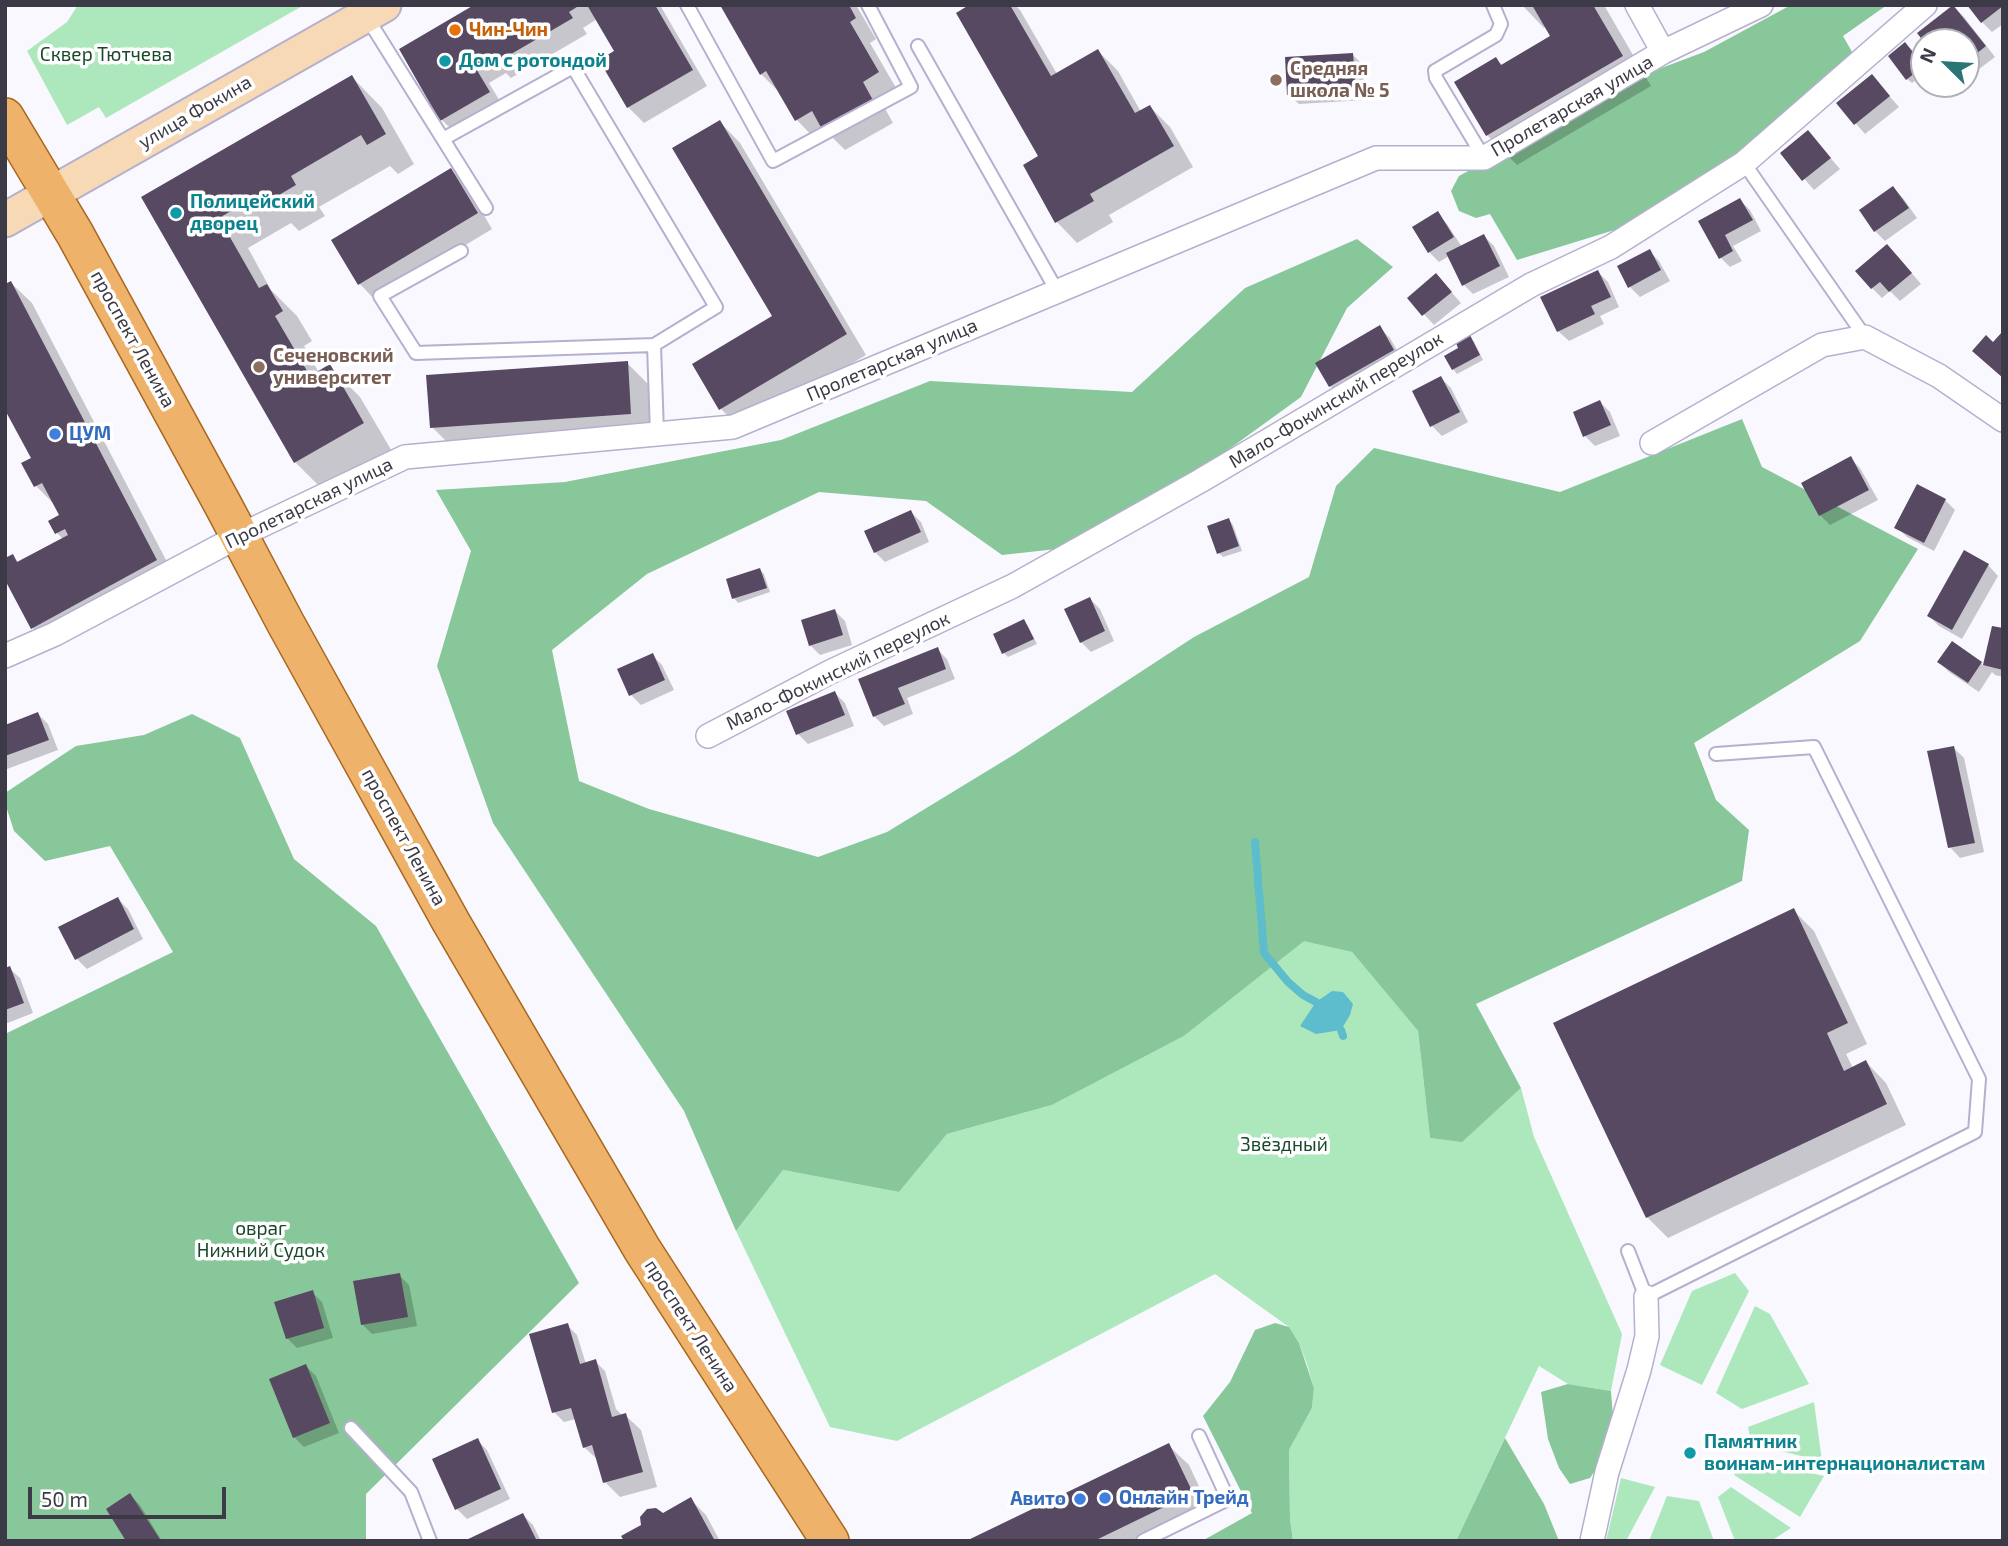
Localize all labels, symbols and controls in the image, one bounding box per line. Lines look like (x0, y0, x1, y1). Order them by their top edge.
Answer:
place label: Чин-Чин (469, 19, 548, 41)
marker: Чин-Чин (447, 22, 463, 38)
north arrow (1910, 28, 1980, 98)
park label: Сквер Тютчева (40, 44, 172, 66)
text: N (1914, 44, 1940, 66)
place label: Дом с ротондой (459, 50, 607, 72)
street label: Пролетарская улица (1487, 50, 1657, 162)
marker: Дом с ротондой (437, 53, 453, 69)
place label: Средняя школа № 5 (1290, 58, 1390, 102)
street label: улица Фокина (134, 70, 256, 154)
marker: Средняя школа № 5 (1268, 72, 1284, 88)
place label: Полицейский дворец (190, 191, 315, 235)
marker: Полицейский дворец (168, 205, 184, 221)
street label: проспект Ленина (86, 266, 180, 412)
street label: Пролетарская улица (803, 314, 981, 406)
street label: Мало-Фокинский переулок (1225, 327, 1447, 473)
place label: Сеченовский университет (273, 345, 394, 389)
marker: Сеченовский университет (251, 359, 267, 375)
place label: ЦУМ (69, 423, 111, 445)
marker: ЦУМ (47, 426, 63, 442)
street label: Пролетарская улица (222, 453, 396, 553)
street label: Мало-Фокинский переулок (723, 607, 953, 735)
street label: проспект Ленина (357, 764, 451, 910)
park label: Звёздный (1240, 1134, 1328, 1156)
park label: овраг Нижний Судок (197, 1218, 325, 1262)
street label: проспект Ленина (640, 1255, 742, 1397)
place label: Памятник воинам-интернационалистам (1704, 1431, 1985, 1475)
marker: Памятник воинам-интернационалистам (1682, 1445, 1698, 1461)
scale bar (32, 1472, 229, 1516)
text: 50 m (41, 1486, 88, 1511)
place label: Онлайн Трейд (1119, 1487, 1249, 1509)
place label: Авито (1010, 1488, 1066, 1510)
marker: Онлайн Трейд (1097, 1490, 1113, 1506)
marker: Авито (1072, 1491, 1088, 1507)

